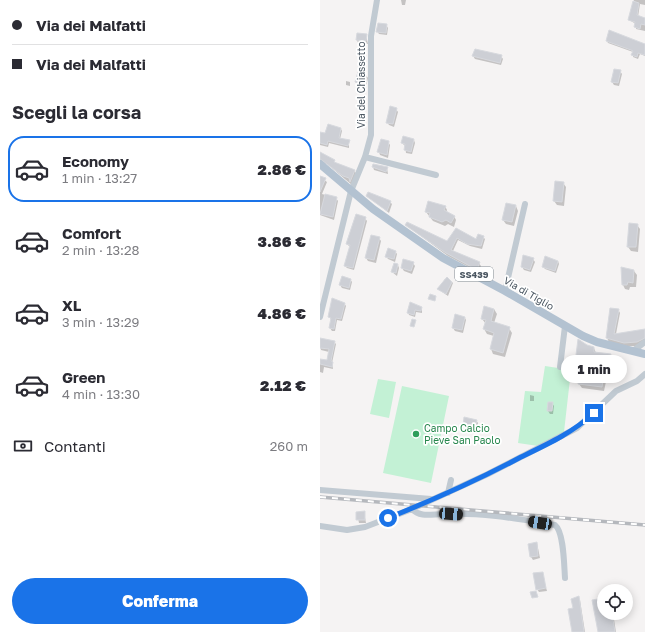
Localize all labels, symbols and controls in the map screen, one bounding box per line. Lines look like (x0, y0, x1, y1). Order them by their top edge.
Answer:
text: Via dei Malfatti (36, 16, 146, 34)
street label: Via del Chiassetto (355, 42, 367, 128)
text: Via dei Malfatti (36, 55, 146, 73)
text: Scegli la corsa (12, 101, 141, 123)
icon: car (14, 151, 50, 187)
text: Economy (62, 152, 129, 170)
text: 2.86 € (258, 160, 306, 178)
text: 1 min · 13:27 (62, 170, 137, 186)
icon: car (14, 223, 50, 259)
text: Comfort (62, 224, 121, 242)
text: 3.86 € (257, 232, 306, 250)
text: 2 min · 13:28 (62, 242, 139, 258)
road number: SS439 (455, 267, 493, 281)
street label: Via di Tiglio (502, 274, 556, 312)
icon: car (14, 295, 50, 331)
text: XL (62, 296, 81, 314)
text: 4.86 € (257, 304, 306, 322)
text: 3 min · 13:29 (62, 314, 139, 330)
callout: 1 min (561, 355, 627, 383)
text: 1 min (577, 361, 611, 377)
icon: car (14, 367, 50, 403)
text: Green (62, 368, 105, 386)
text: 2.12 € (260, 376, 306, 394)
text: 4 min · 13:30 (62, 386, 140, 402)
route end (585, 404, 603, 422)
place label: Campo Calcio Pieve San Paolo (424, 422, 500, 446)
marker: Campo Calcio Pieve San Paolo (411, 429, 421, 439)
icon: cash (12, 435, 34, 457)
text: Contanti (44, 437, 106, 455)
text: 260 m (270, 438, 308, 454)
car (439, 507, 463, 521)
route start (379, 509, 397, 527)
car (527, 515, 553, 531)
button: Conferma (12, 578, 308, 624)
map controls (597, 584, 633, 620)
button: locate (597, 584, 633, 620)

